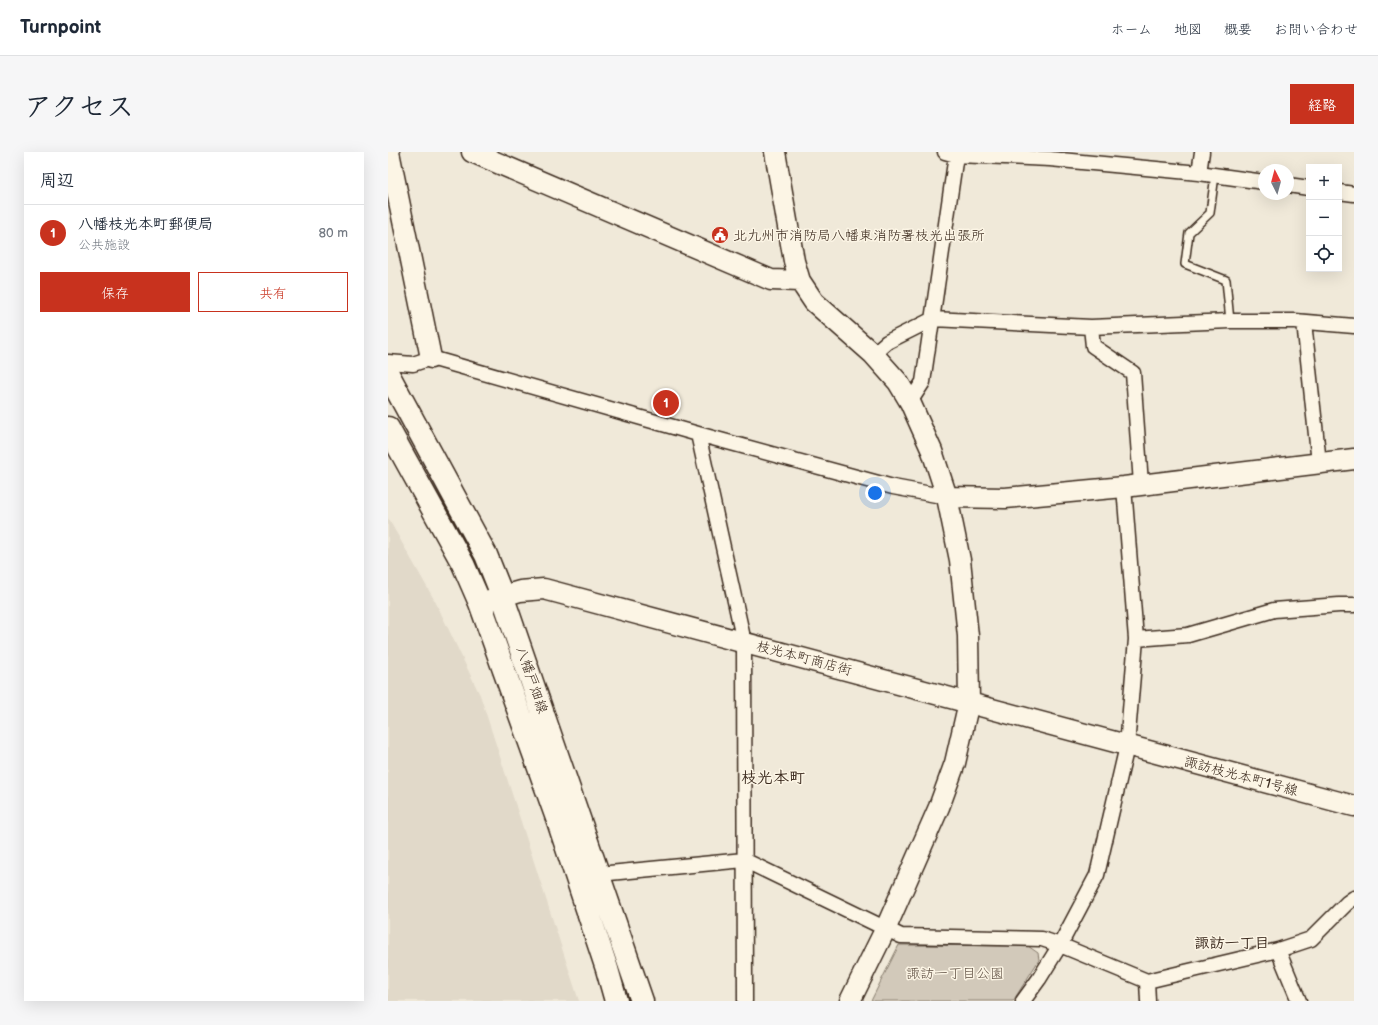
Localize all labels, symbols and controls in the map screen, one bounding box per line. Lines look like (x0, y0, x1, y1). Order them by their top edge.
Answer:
text: Turnpoint (20, 16, 101, 39)
text: ホーム (1111, 21, 1152, 38)
text: 地図 (1174, 21, 1202, 38)
text: 概要 (1224, 21, 1252, 38)
text: お問い合わせ (1274, 21, 1358, 38)
button: 経路 (1290, 84, 1354, 124)
text: アクセス (24, 91, 134, 124)
north arrow (1258, 164, 1294, 200)
map controls (1306, 164, 1342, 272)
button: + (1306, 164, 1342, 200)
text: 周辺 (40, 171, 74, 191)
button: − (1306, 200, 1342, 236)
text: 八幡枝光本町郵便局 (78, 215, 213, 234)
text: 1 (50, 225, 56, 241)
text: 80 m (319, 225, 348, 241)
public building icon: 北九州市消防局八幡東消防署枝光出張所 (710, 225, 730, 245)
place label: 北九州市消防局八幡東消防署枝光出張所 (733, 227, 985, 244)
button: locate (1306, 236, 1342, 272)
text: 公共施設 (78, 237, 130, 253)
button: 保存 (40, 272, 190, 312)
button: 共有 (198, 272, 348, 312)
pin: 1 (653, 388, 679, 418)
your location (865, 483, 885, 503)
street label: 枝光本町商店街 (754, 637, 854, 679)
street label: 八幡戸畑線 (513, 644, 551, 716)
street label: 諏訪枝光本町1号線 (1182, 753, 1300, 799)
district label: 枝光本町 (741, 769, 805, 788)
district label: 諏訪一丁目 (1194, 934, 1270, 953)
park label: 諏訪一丁目公園 (906, 965, 1004, 982)

